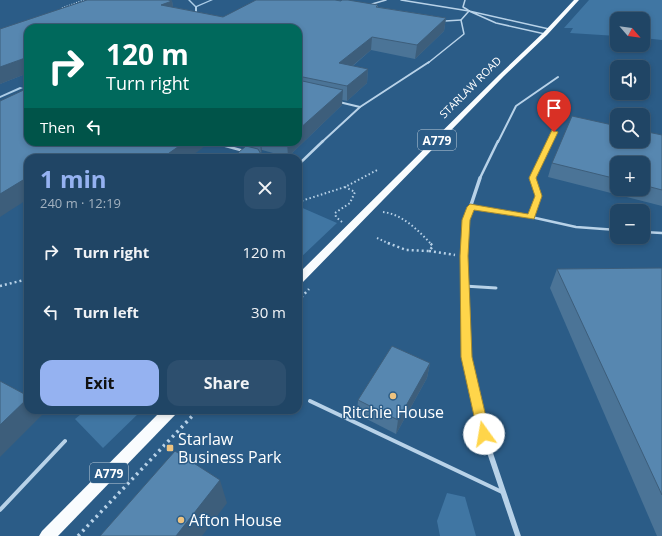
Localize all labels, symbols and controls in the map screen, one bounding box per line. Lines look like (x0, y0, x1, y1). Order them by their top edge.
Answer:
north arrow (610, 12, 650, 52)
map controls (610, 12, 650, 244)
text: 120 m (106, 35, 189, 73)
icon: right (40, 40, 92, 92)
street label: STARLAW ROAD (436, 53, 504, 121)
button: sound (610, 60, 650, 100)
text: Turn right (106, 71, 189, 95)
pin (537, 91, 571, 132)
icon: arrive (543, 97, 565, 119)
button: search (610, 108, 650, 148)
icon: left (83, 116, 105, 138)
text: Then (40, 117, 75, 137)
road number: A779 (418, 130, 456, 150)
button: + (610, 156, 650, 196)
text: 1 min (40, 162, 107, 195)
button: close (244, 167, 286, 209)
text: 240 m · 12:19 (40, 194, 121, 212)
button: − (610, 204, 650, 244)
icon: right (40, 241, 62, 263)
text: Turn right (74, 242, 149, 262)
text: 120 m (242, 242, 286, 262)
icon: left (40, 301, 62, 323)
text: Turn left (74, 302, 139, 322)
text: 30 m (251, 302, 286, 322)
button: Exit (40, 360, 159, 406)
button: Share (167, 360, 286, 406)
marker: Ritchie House (388, 391, 398, 401)
place label: Ritchie House (342, 401, 444, 423)
position arrow (463, 413, 505, 455)
place label: Starlaw Business Park (178, 428, 282, 468)
marker: Starlaw Business Park (165, 443, 175, 453)
road number: A779 (90, 463, 128, 483)
place label: Afton House (189, 509, 282, 531)
marker: Afton House (176, 515, 186, 525)

